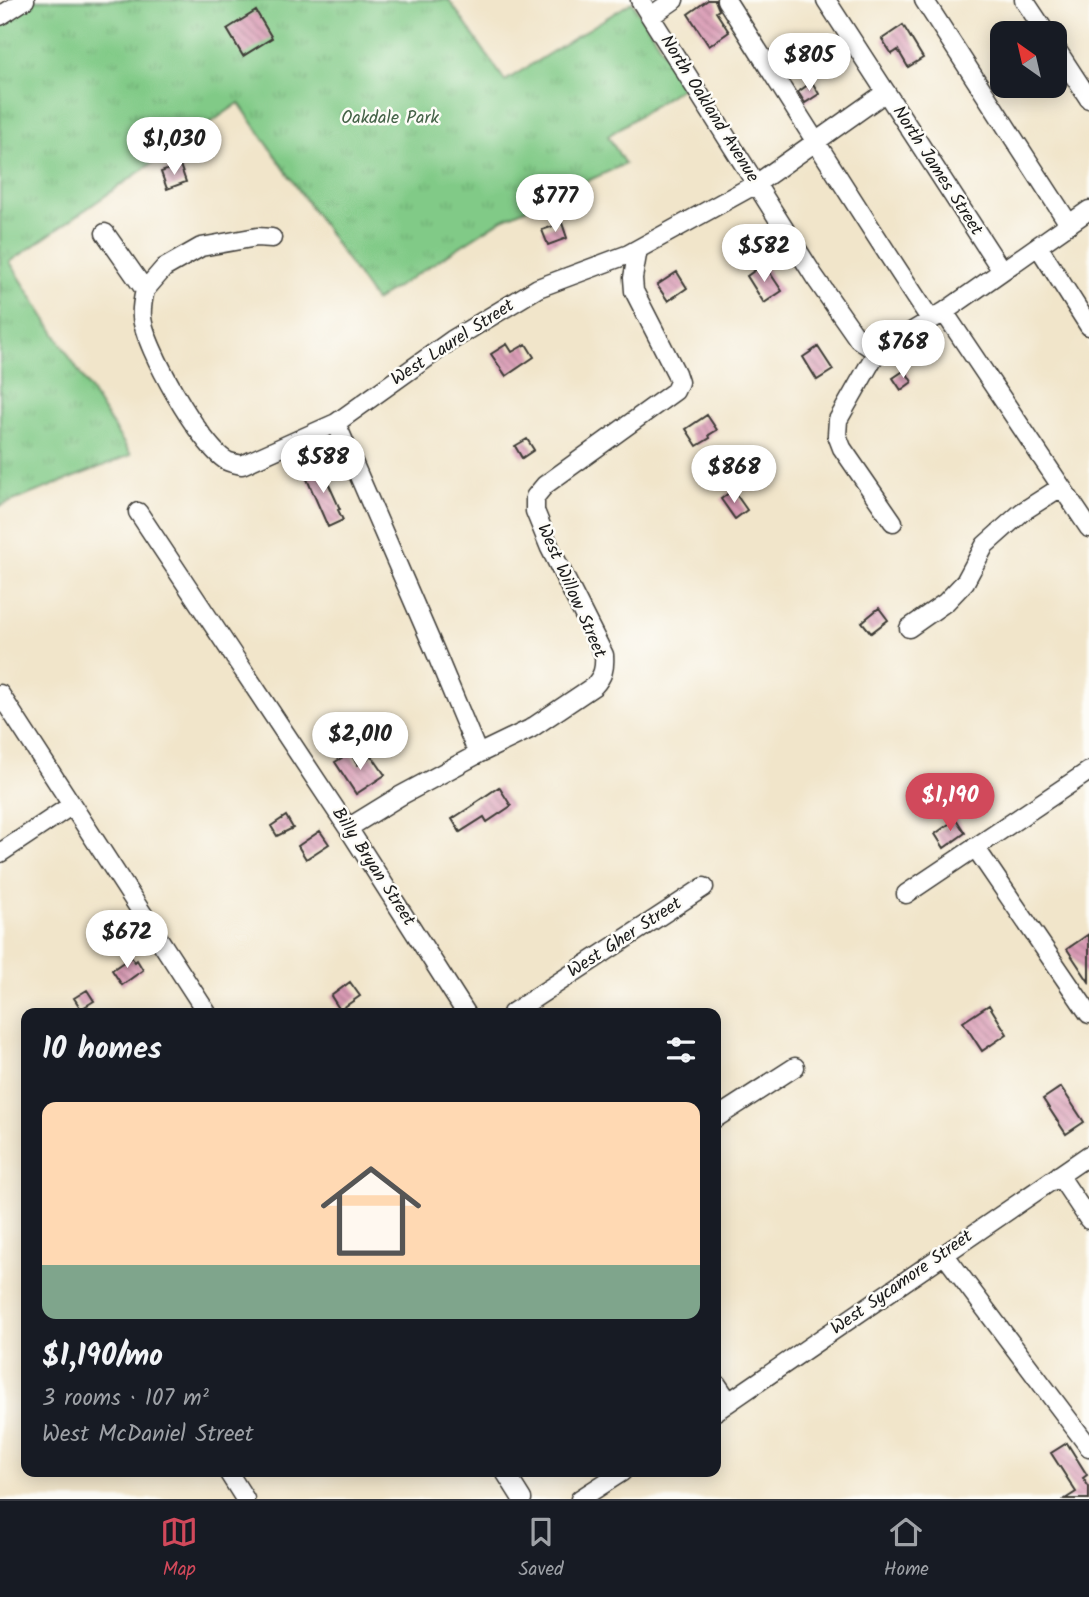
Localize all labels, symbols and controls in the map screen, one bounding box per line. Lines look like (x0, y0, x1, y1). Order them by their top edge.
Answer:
north arrow (990, 21, 1068, 98)
map controls (990, 21, 1067, 98)
street label: North Oakland Avenue (652, 29, 766, 189)
pin: $805 (768, 34, 850, 93)
text: $805 (784, 38, 834, 74)
street label: North James Street (884, 100, 991, 243)
park label: Oakdale Park (341, 104, 439, 133)
pin: $1,030 (117, 118, 231, 177)
text: $1,030 (143, 122, 205, 158)
pin: $777 (514, 174, 596, 234)
text: $777 (532, 179, 578, 215)
pin: $582 (723, 224, 805, 284)
text: $582 (738, 229, 790, 265)
street label: West Laurel Street (385, 292, 521, 394)
pin: $768 (862, 320, 944, 380)
text: $768 (878, 325, 928, 361)
pin: $588 (282, 435, 364, 495)
text: $588 (297, 440, 349, 476)
pin: $868 (693, 446, 775, 505)
text: $868 (707, 450, 761, 486)
street label: West Willow Street (528, 519, 614, 664)
pin: $2,010 (303, 712, 417, 772)
text: $2,010 (328, 717, 392, 753)
pin: $1,190 (893, 774, 1007, 833)
text: $1,190 (922, 778, 978, 814)
street label: Billy Bryan Street (324, 802, 423, 933)
street label: West Gher Street (562, 889, 689, 986)
pin: $672 (86, 911, 168, 970)
text: $672 (102, 915, 152, 951)
text: 10 homes (42, 1026, 162, 1074)
icon: filters (662, 1031, 700, 1069)
icon: home (308, 1148, 434, 1274)
street label: West Sycamore Street (825, 1222, 980, 1343)
text: $1,190/mo (42, 1333, 163, 1381)
text: 3 rooms · 107 m² (42, 1381, 209, 1417)
text: West McDaniel Street (42, 1417, 254, 1453)
tab: Map (160, 1513, 198, 1585)
tab: Saved (518, 1513, 564, 1585)
tab: Home (884, 1513, 929, 1585)

